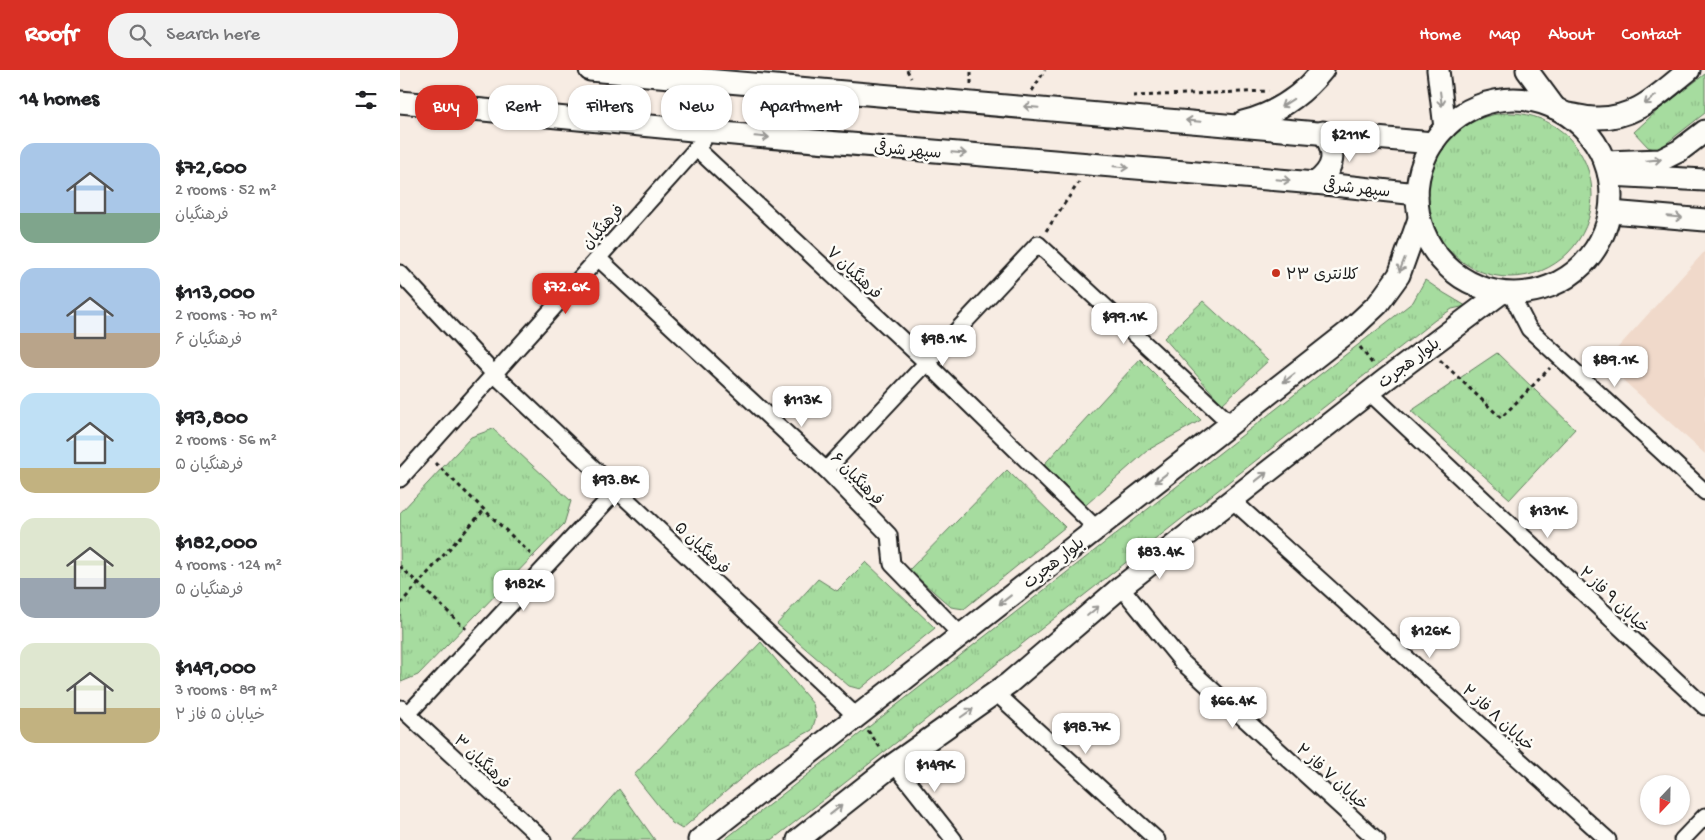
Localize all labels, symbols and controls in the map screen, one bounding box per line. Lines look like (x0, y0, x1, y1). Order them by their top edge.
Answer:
search box (108, 13, 458, 58)
text: Roofr (25, 21, 78, 50)
icon: search (126, 21, 154, 49)
text: Search here (166, 24, 260, 47)
text: Home (1419, 25, 1461, 46)
text: Map (1489, 25, 1520, 46)
text: About (1548, 25, 1594, 46)
text: Contact (1622, 25, 1680, 46)
chip: Buy (415, 85, 478, 130)
chip: Rent (488, 85, 558, 130)
chip: Filters (568, 85, 651, 130)
chip: New (661, 85, 732, 130)
chip: Apartment (742, 85, 859, 130)
icon: filters (352, 86, 380, 114)
text: 14 homes (20, 88, 99, 113)
one-way arrow (1436, 91, 1446, 107)
one-way arrow (1644, 95, 1657, 106)
one-way arrow (1280, 97, 1294, 108)
one-way arrow (1023, 103, 1039, 112)
one-way arrow (1185, 116, 1201, 126)
pin: $211K (1315, 121, 1385, 163)
text: $211K (1332, 127, 1368, 146)
one-way arrow (754, 132, 770, 141)
street label: سپهر شرقی (873, 136, 943, 165)
one-way arrow (951, 148, 967, 158)
one-way arrow (1646, 155, 1662, 165)
text: $72,600 (175, 157, 247, 182)
one-way arrow (1113, 162, 1129, 171)
icon: home (60, 163, 120, 223)
street label: سپهر شرقی (1322, 174, 1392, 203)
one-way arrow (1275, 175, 1291, 185)
text: 2 rooms · 52 m² (175, 182, 277, 201)
street label: فرهنگیان (577, 200, 630, 255)
text: فرهنگیان (175, 207, 229, 226)
one-way arrow (1667, 212, 1683, 222)
street label: فرهنگیان ۷ (821, 242, 886, 305)
one-way arrow (1397, 257, 1406, 272)
marker: کلانتری ۲۳ (1270, 267, 1282, 279)
place label: کلانتری ۲۳ (1286, 267, 1359, 286)
pin: $72.6K (525, 272, 607, 315)
text: $72.6K (543, 279, 589, 298)
text: $113,000 (175, 282, 255, 307)
icon: home (60, 288, 120, 348)
pin: $99.1K (1083, 302, 1165, 345)
text: 2 rooms · 70 m² (175, 307, 278, 326)
text: $99.1K (1102, 309, 1146, 328)
pin: $98.1K (902, 324, 984, 367)
text: $98.1K (921, 331, 965, 350)
text: فرهنگیان ۶ (175, 332, 242, 351)
street label: بلوار هجرت (1376, 335, 1445, 394)
pin: $89.1K (1574, 346, 1656, 388)
text: $89.1K (1593, 352, 1637, 371)
one-way arrow (1282, 373, 1295, 384)
pin: $113K (767, 386, 837, 428)
text: $113K (783, 392, 821, 411)
text: $93,800 (175, 407, 248, 432)
icon: home (60, 413, 120, 473)
text: 2 rooms · 56 m² (175, 432, 277, 451)
street label: فرهنگیان ۶ (825, 448, 888, 511)
text: فرهنگیان ۵ (175, 457, 243, 476)
pin: $93.8K (574, 466, 656, 508)
text: $93.8K (592, 472, 638, 491)
one-way arrow (1254, 472, 1267, 483)
one-way arrow (1155, 473, 1168, 484)
pin: $131K (1513, 496, 1583, 539)
text: $131K (1529, 503, 1567, 522)
street label: فرهنگیان ۵ (669, 517, 734, 580)
text: $182,000 (175, 532, 257, 557)
street label: بلوار هجرت (1021, 535, 1089, 595)
icon: home (60, 538, 120, 598)
pin: $83.4K (1119, 538, 1201, 580)
text: $83.4K (1137, 544, 1183, 563)
text: 4 rooms · 124 m² (175, 557, 282, 576)
street label: خیابان ۹ فاز ۲ (1574, 564, 1652, 639)
pin: $182K (489, 570, 559, 612)
text: $182K (504, 576, 544, 595)
text: فرهنگیان ۵ (175, 582, 243, 601)
one-way arrow (999, 595, 1012, 606)
one-way arrow (1086, 606, 1099, 617)
pin: $126K (1395, 616, 1465, 659)
text: $126K (1411, 623, 1449, 642)
text: $149,000 (175, 657, 256, 682)
icon: home (60, 663, 120, 723)
text: 3 rooms · 89 m² (175, 682, 277, 701)
street label: خیابان ۸ فاز ۲ (1457, 682, 1536, 757)
pin: $66.4K (1192, 686, 1274, 729)
text: $66.4K (1211, 693, 1255, 712)
text: خیابان ۵ فاز ۲ (175, 707, 265, 726)
one-way arrow (959, 708, 973, 718)
pin: $98.7K (1045, 712, 1127, 755)
text: $98.7K (1063, 719, 1109, 738)
street label: فرهنگیان ۳ (448, 730, 515, 795)
street label: خیابان ۷ فاز ۲ (1291, 741, 1371, 816)
pin: $149K (900, 750, 970, 793)
text: $149K (916, 757, 954, 776)
north arrow (1640, 775, 1690, 825)
map controls (1640, 775, 1690, 825)
one-way arrow (829, 804, 842, 815)

